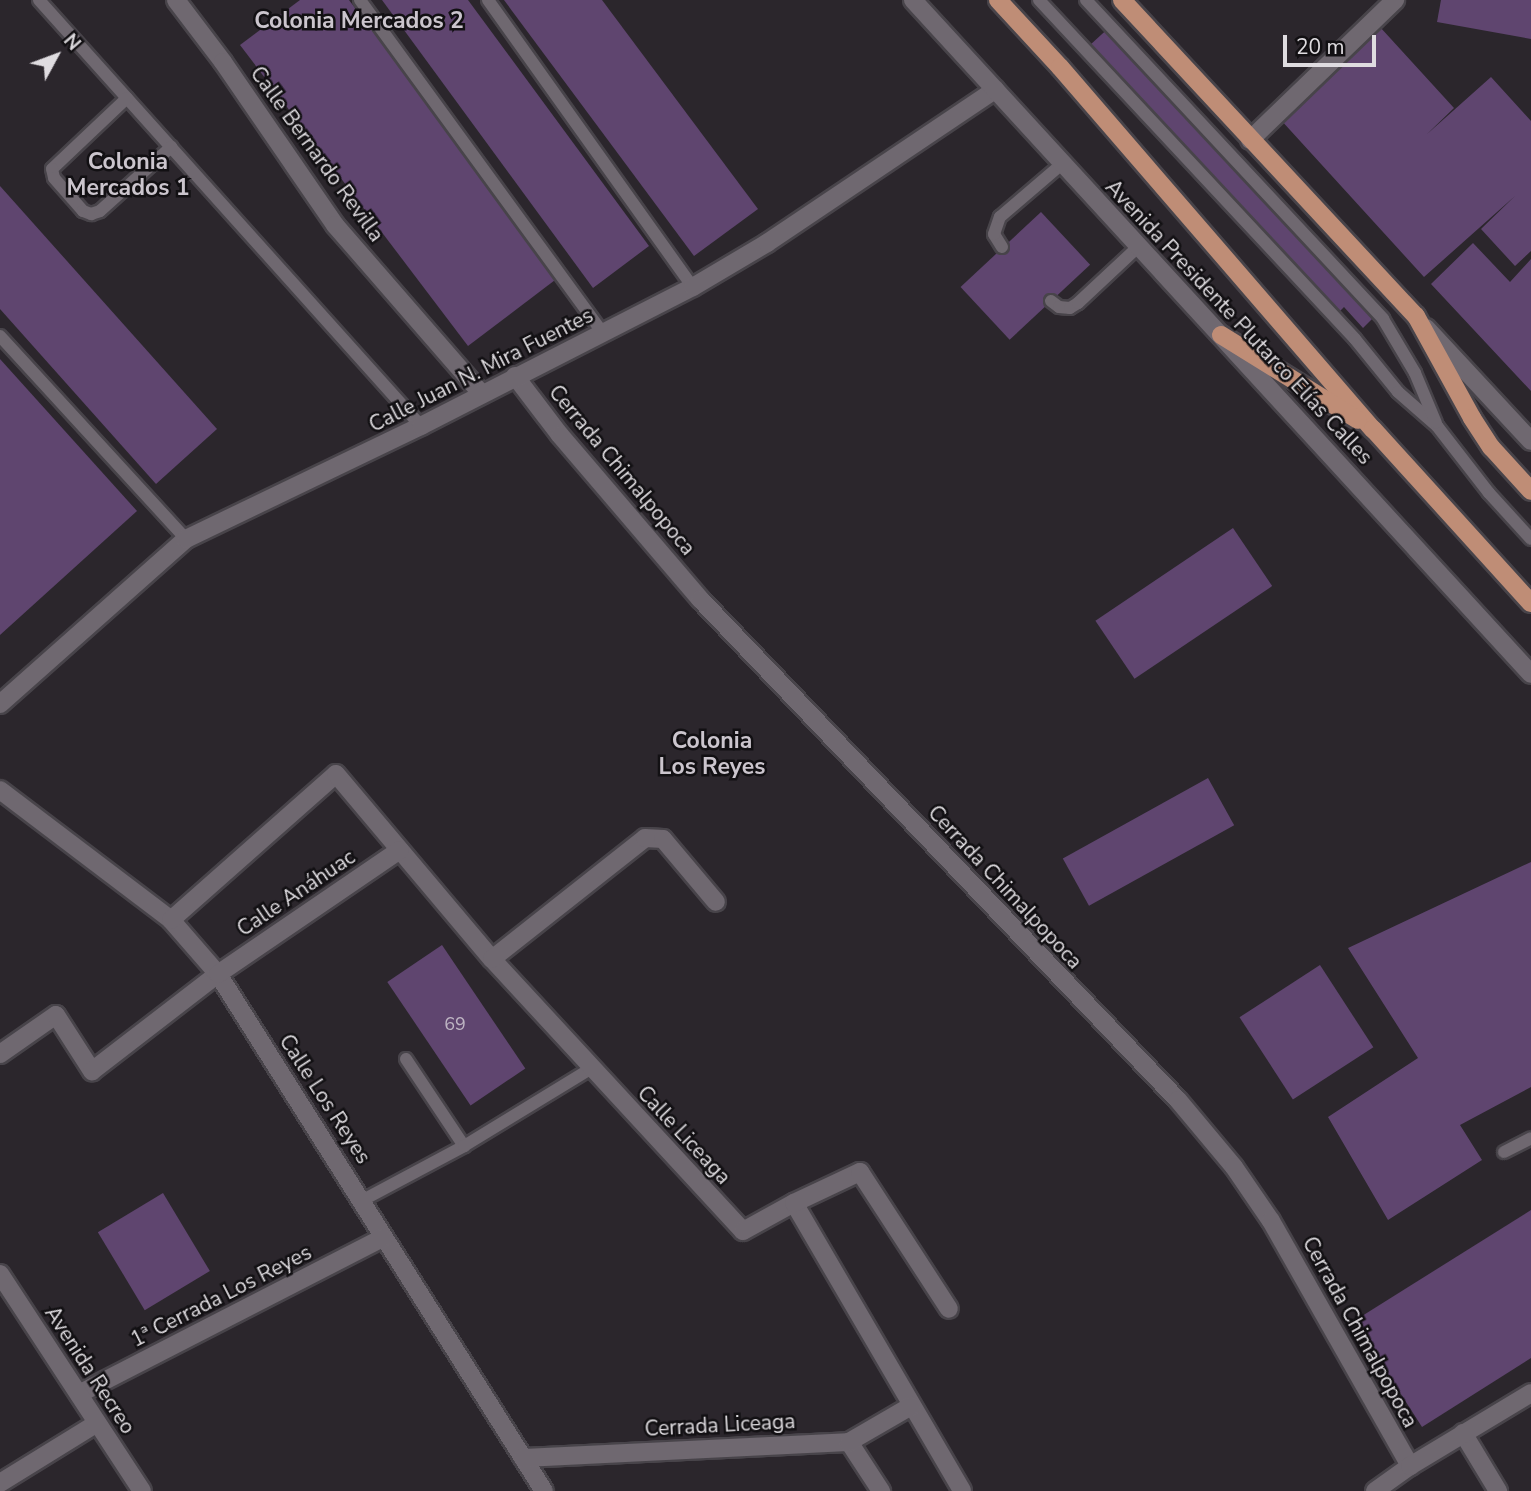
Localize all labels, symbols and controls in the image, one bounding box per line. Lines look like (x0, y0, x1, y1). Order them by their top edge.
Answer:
district label: Colonia Mercados 2 (254, 7, 464, 35)
north arrow (21, 21, 91, 91)
scale bar (1286, 21, 1379, 65)
text: N (57, 28, 86, 56)
text: 20 m (1296, 33, 1345, 61)
street label: Calle Bernardo Revilla (245, 61, 389, 247)
district label: Colonia Mercados 1 (67, 148, 189, 202)
street label: Avenida Presidente Plutarco Elías Calles (1100, 174, 1378, 470)
street label: Calle Juan N. Mira Fuentes (365, 302, 597, 438)
street label: Cerrada Chimalpopoca (543, 380, 701, 560)
district label: Colonia Los Reyes (659, 727, 765, 781)
street label: Cerrada Chimalpopoca (923, 800, 1087, 974)
street label: Calle Anáhuac (232, 844, 360, 942)
house number: 69 (444, 1013, 466, 1035)
street label: Calle Los Reyes (274, 1030, 376, 1168)
street label: Calle Liceaga (632, 1081, 736, 1189)
street label: Cerrada Chimalpopoca (1297, 1232, 1423, 1432)
street label: 1ª Cerrada Los Reyes (126, 1239, 316, 1353)
street label: Avenida Recreo (39, 1301, 141, 1439)
street label: Cerrada Liceaga (644, 1408, 796, 1442)

